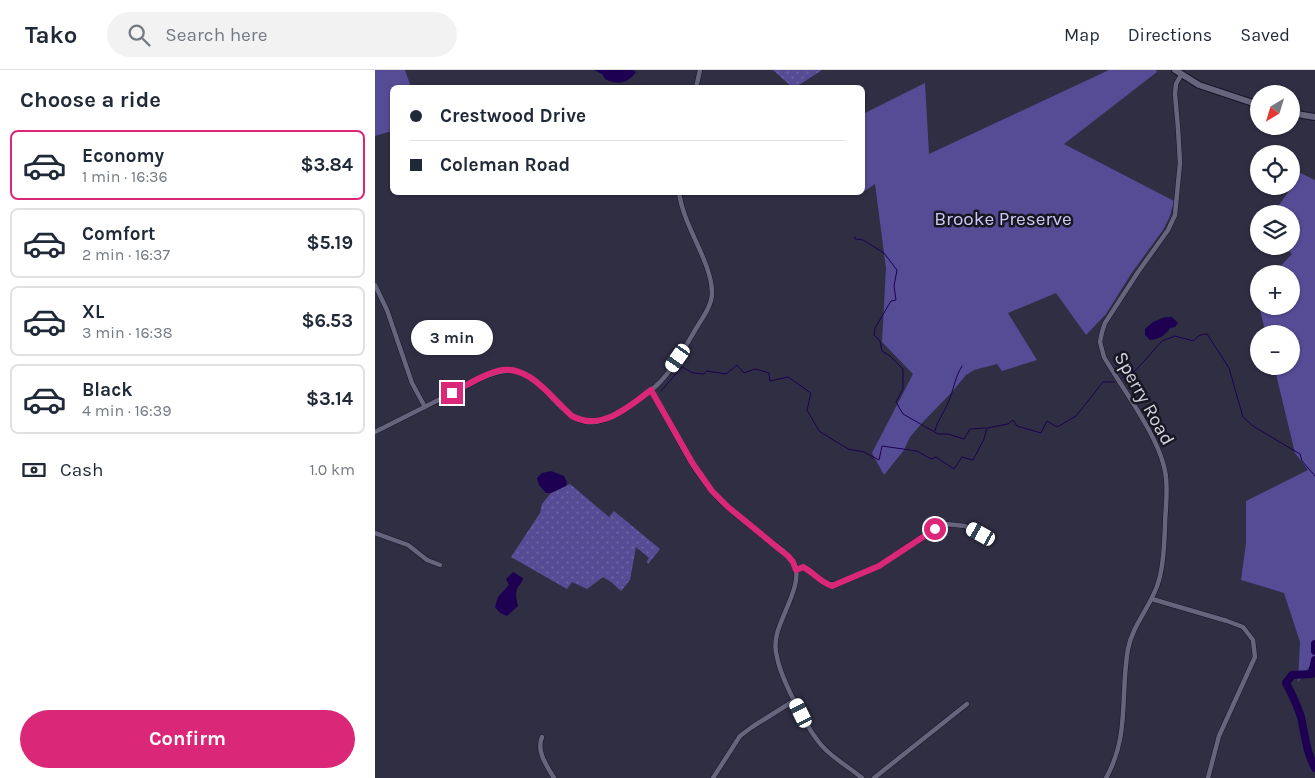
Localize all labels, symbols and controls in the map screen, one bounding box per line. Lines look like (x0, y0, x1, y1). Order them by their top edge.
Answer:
search box (107, 12, 457, 57)
text: Tako (25, 21, 77, 49)
icon: search (125, 21, 153, 49)
text: Search here (165, 24, 268, 46)
text: Map (1064, 24, 1100, 46)
text: Directions (1128, 24, 1212, 46)
text: Saved (1240, 24, 1290, 46)
north arrow (1250, 85, 1300, 135)
map controls (1250, 85, 1300, 375)
text: Choose a ride (20, 87, 161, 113)
text: Crestwood Drive (440, 105, 586, 127)
icon: car (22, 143, 67, 188)
text: Economy (82, 145, 164, 167)
button: locate (1250, 145, 1300, 195)
text: $3.84 (300, 154, 353, 176)
text: Coleman Road (440, 154, 570, 176)
text: 1 min · 16:36 (82, 167, 168, 186)
button: layers (1250, 205, 1300, 255)
park label: Brooke Preserve (934, 208, 1072, 230)
icon: car (22, 221, 67, 266)
text: Comfort (82, 223, 156, 245)
text: $5.19 (306, 232, 353, 254)
text: 2 min · 16:37 (82, 245, 170, 264)
button: + (1250, 265, 1300, 315)
icon: car (22, 299, 67, 344)
text: XL (82, 301, 104, 323)
text: $6.53 (301, 310, 353, 332)
callout: 3 min (411, 320, 493, 356)
text: 3 min · 16:38 (82, 323, 173, 342)
button: − (1250, 325, 1300, 375)
text: 3 min (430, 328, 474, 347)
car (663, 341, 692, 375)
street label: Sperry Road (1109, 348, 1179, 449)
icon: car (22, 377, 67, 422)
text: Black (82, 379, 133, 401)
route end (441, 382, 463, 404)
text: $3.14 (306, 388, 353, 410)
text: 4 min · 16:39 (82, 401, 171, 420)
icon: cash (20, 456, 48, 484)
text: Cash (60, 459, 104, 481)
text: 1.0 km (310, 460, 355, 479)
route start (924, 518, 946, 540)
car (964, 520, 997, 548)
car (787, 696, 814, 730)
button: Confirm (20, 710, 355, 768)

